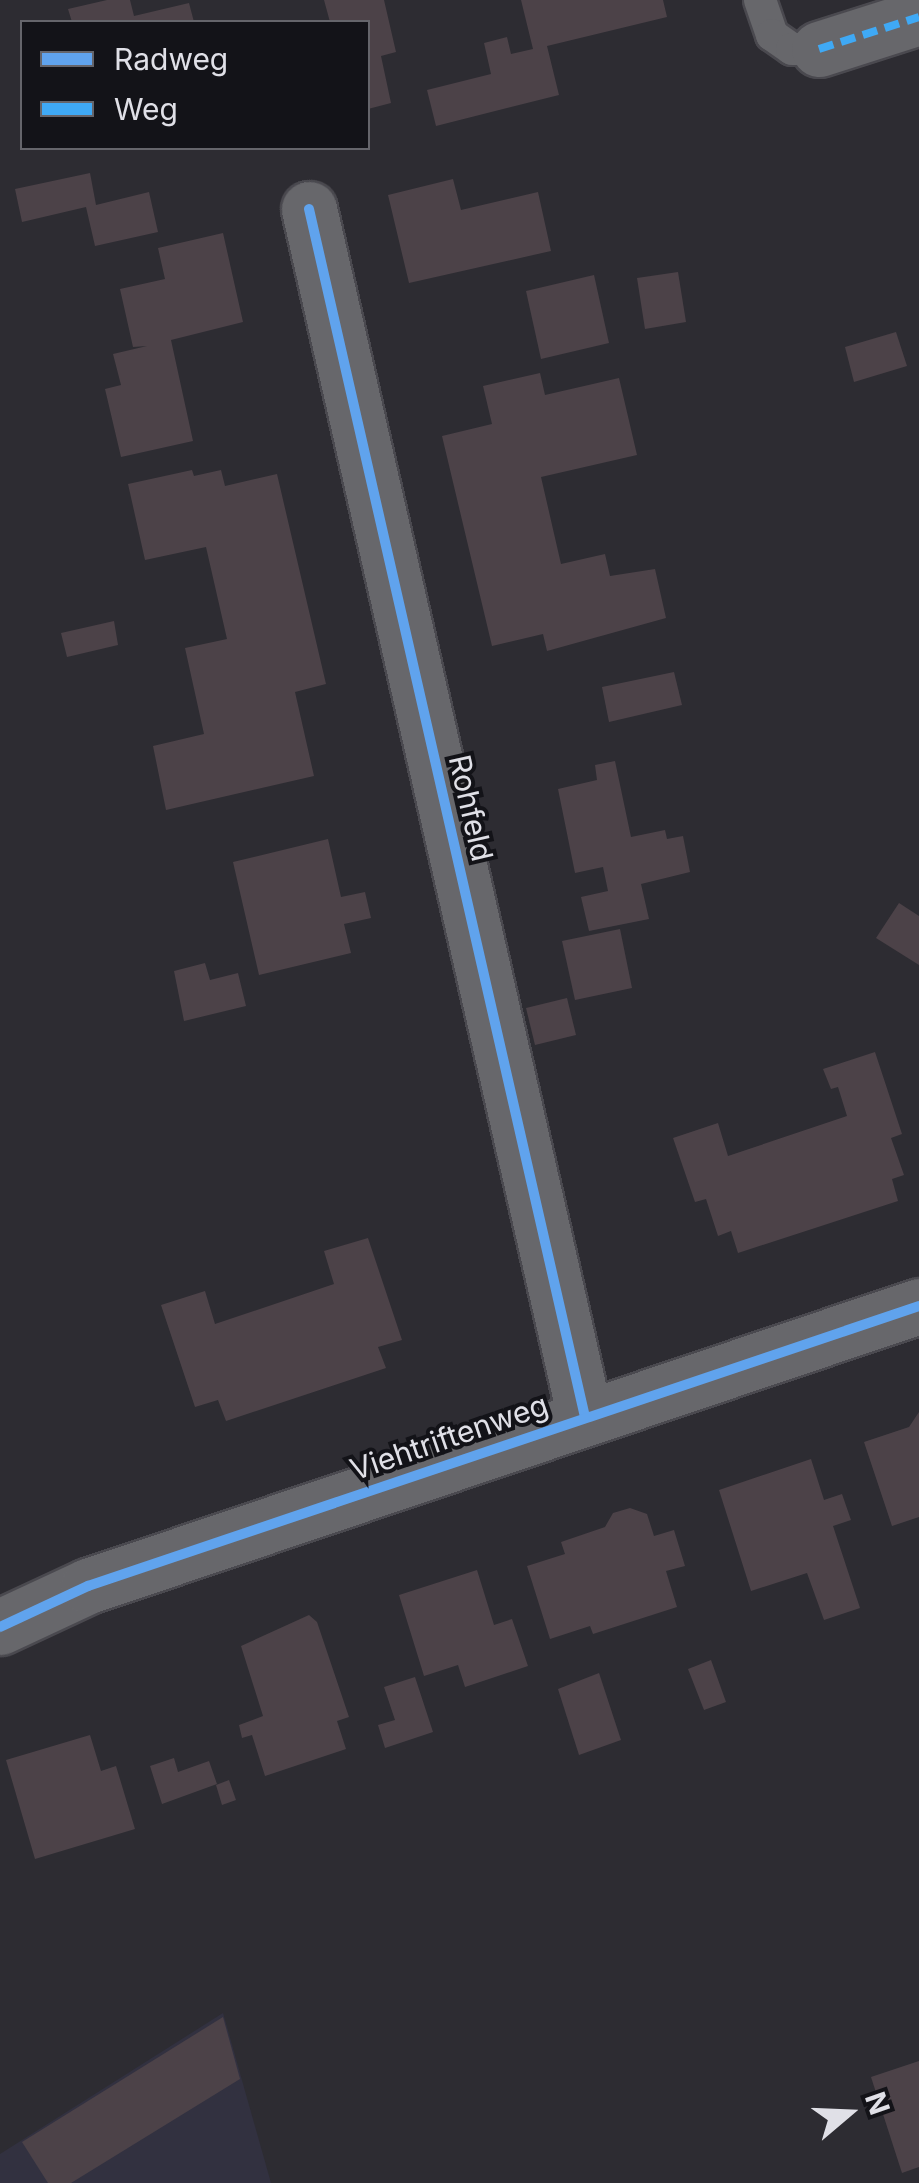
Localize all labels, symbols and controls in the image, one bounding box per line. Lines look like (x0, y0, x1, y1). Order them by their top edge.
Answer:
legend (20, 20, 370, 150)
text: Radweg (114, 41, 228, 77)
text: Weg (114, 91, 178, 127)
street label: Rohfeld (441, 751, 501, 865)
street label: Viehtriftenweg (345, 1386, 553, 1488)
north arrow (799, 2063, 899, 2163)
text: N (858, 2088, 897, 2119)

